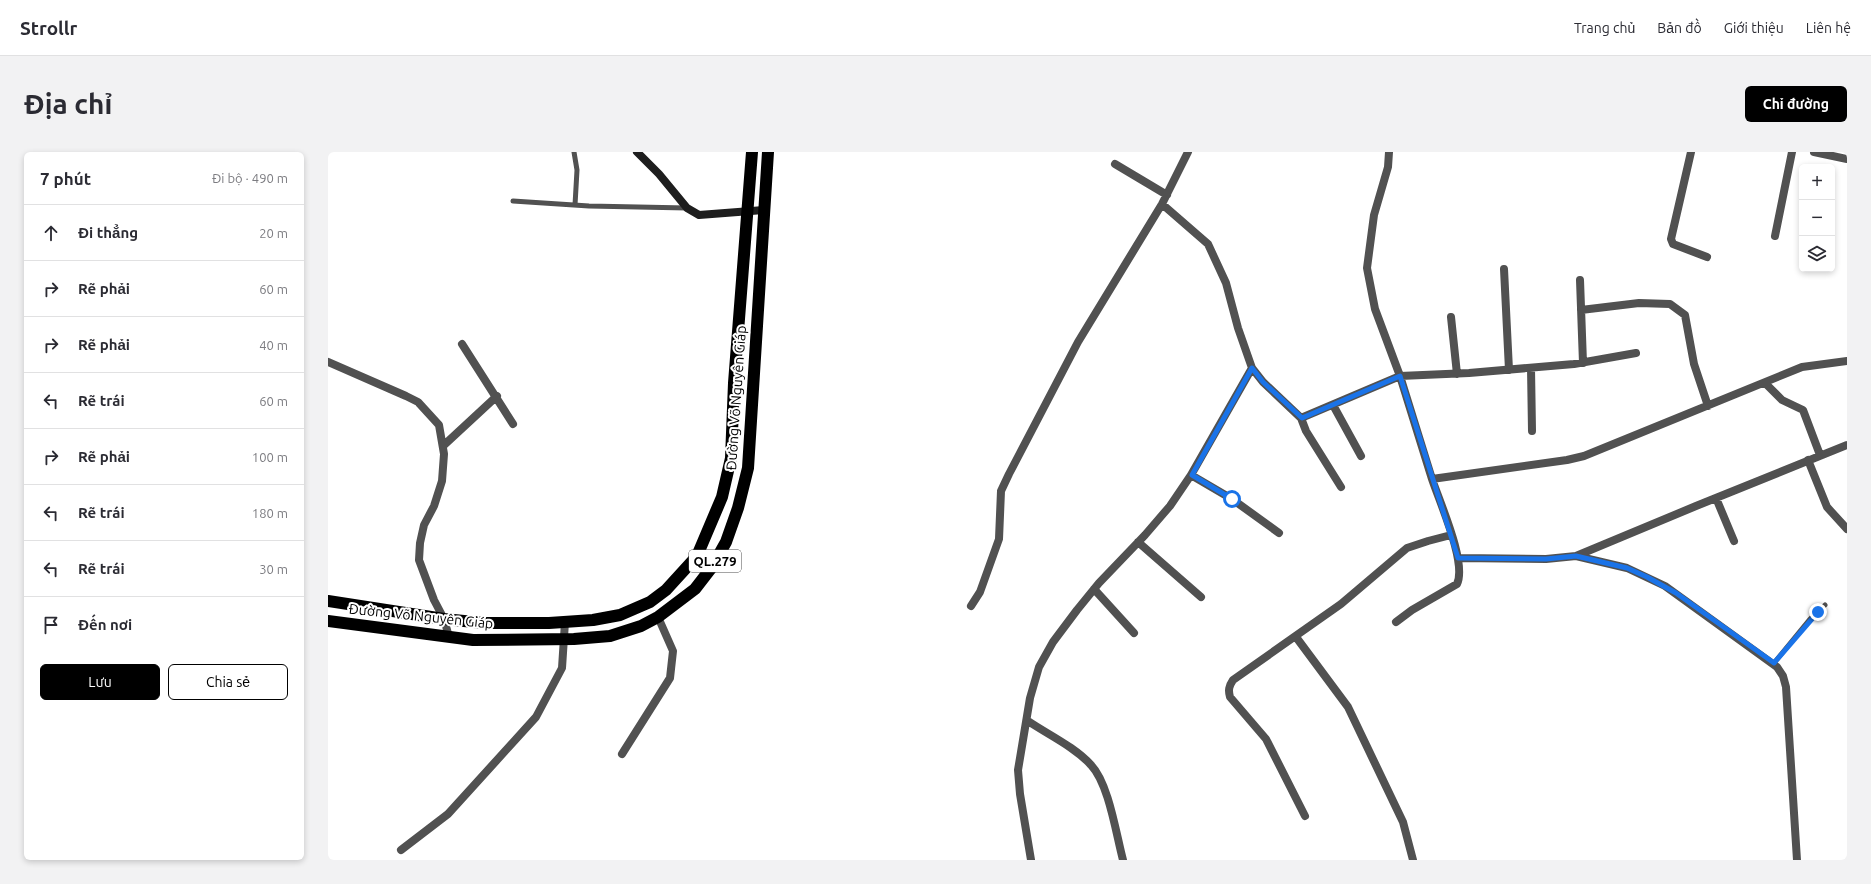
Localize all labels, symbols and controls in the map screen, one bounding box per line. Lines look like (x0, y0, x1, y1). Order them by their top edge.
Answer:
text: Strollr (20, 17, 77, 39)
text: Trang chủ (1574, 20, 1635, 36)
text: Bản đồ (1657, 20, 1702, 36)
text: Giới thiệu (1724, 20, 1784, 36)
text: Liên hệ (1806, 20, 1851, 36)
button: Chỉ đường (1745, 86, 1847, 122)
text: Địa chỉ (24, 88, 112, 119)
map controls (1799, 164, 1835, 272)
button: + (1799, 164, 1835, 200)
text: 7 phút (40, 169, 91, 188)
text: Đi bộ · 490 m (212, 171, 288, 185)
button: − (1799, 200, 1835, 236)
icon: ahead (40, 222, 62, 244)
text: Đi thẳng (78, 224, 138, 241)
text: 20 m (259, 226, 288, 240)
button: layers (1799, 236, 1835, 272)
icon: right (40, 278, 62, 300)
text: Rẽ phải (78, 280, 130, 297)
text: 60 m (259, 282, 288, 296)
street label: Đường Võ Nguyên Giáp (723, 325, 749, 471)
icon: right (40, 334, 62, 356)
text: Rẽ phải (78, 336, 130, 353)
text: 40 m (259, 338, 288, 352)
icon: left (40, 390, 62, 412)
text: Rẽ trái (78, 392, 125, 409)
text: 60 m (259, 394, 288, 408)
icon: right (40, 446, 62, 468)
text: Rẽ phải (78, 448, 130, 465)
text: 100 m (252, 450, 288, 464)
route start (1223, 490, 1241, 508)
icon: left (40, 502, 62, 524)
text: Rẽ trái (78, 504, 125, 521)
text: 180 m (252, 506, 288, 520)
road number: QL.279 (689, 550, 741, 572)
icon: left (40, 558, 62, 580)
text: Rẽ trái (78, 560, 125, 577)
text: 30 m (259, 562, 288, 576)
street label: Đường Võ Nguyên Giáp (348, 600, 494, 632)
route end (1809, 603, 1827, 621)
icon: arrive (40, 614, 62, 636)
text: Đến nơi (78, 616, 132, 633)
button: Lưu (40, 664, 160, 700)
button: Chia sẻ (168, 664, 288, 700)

